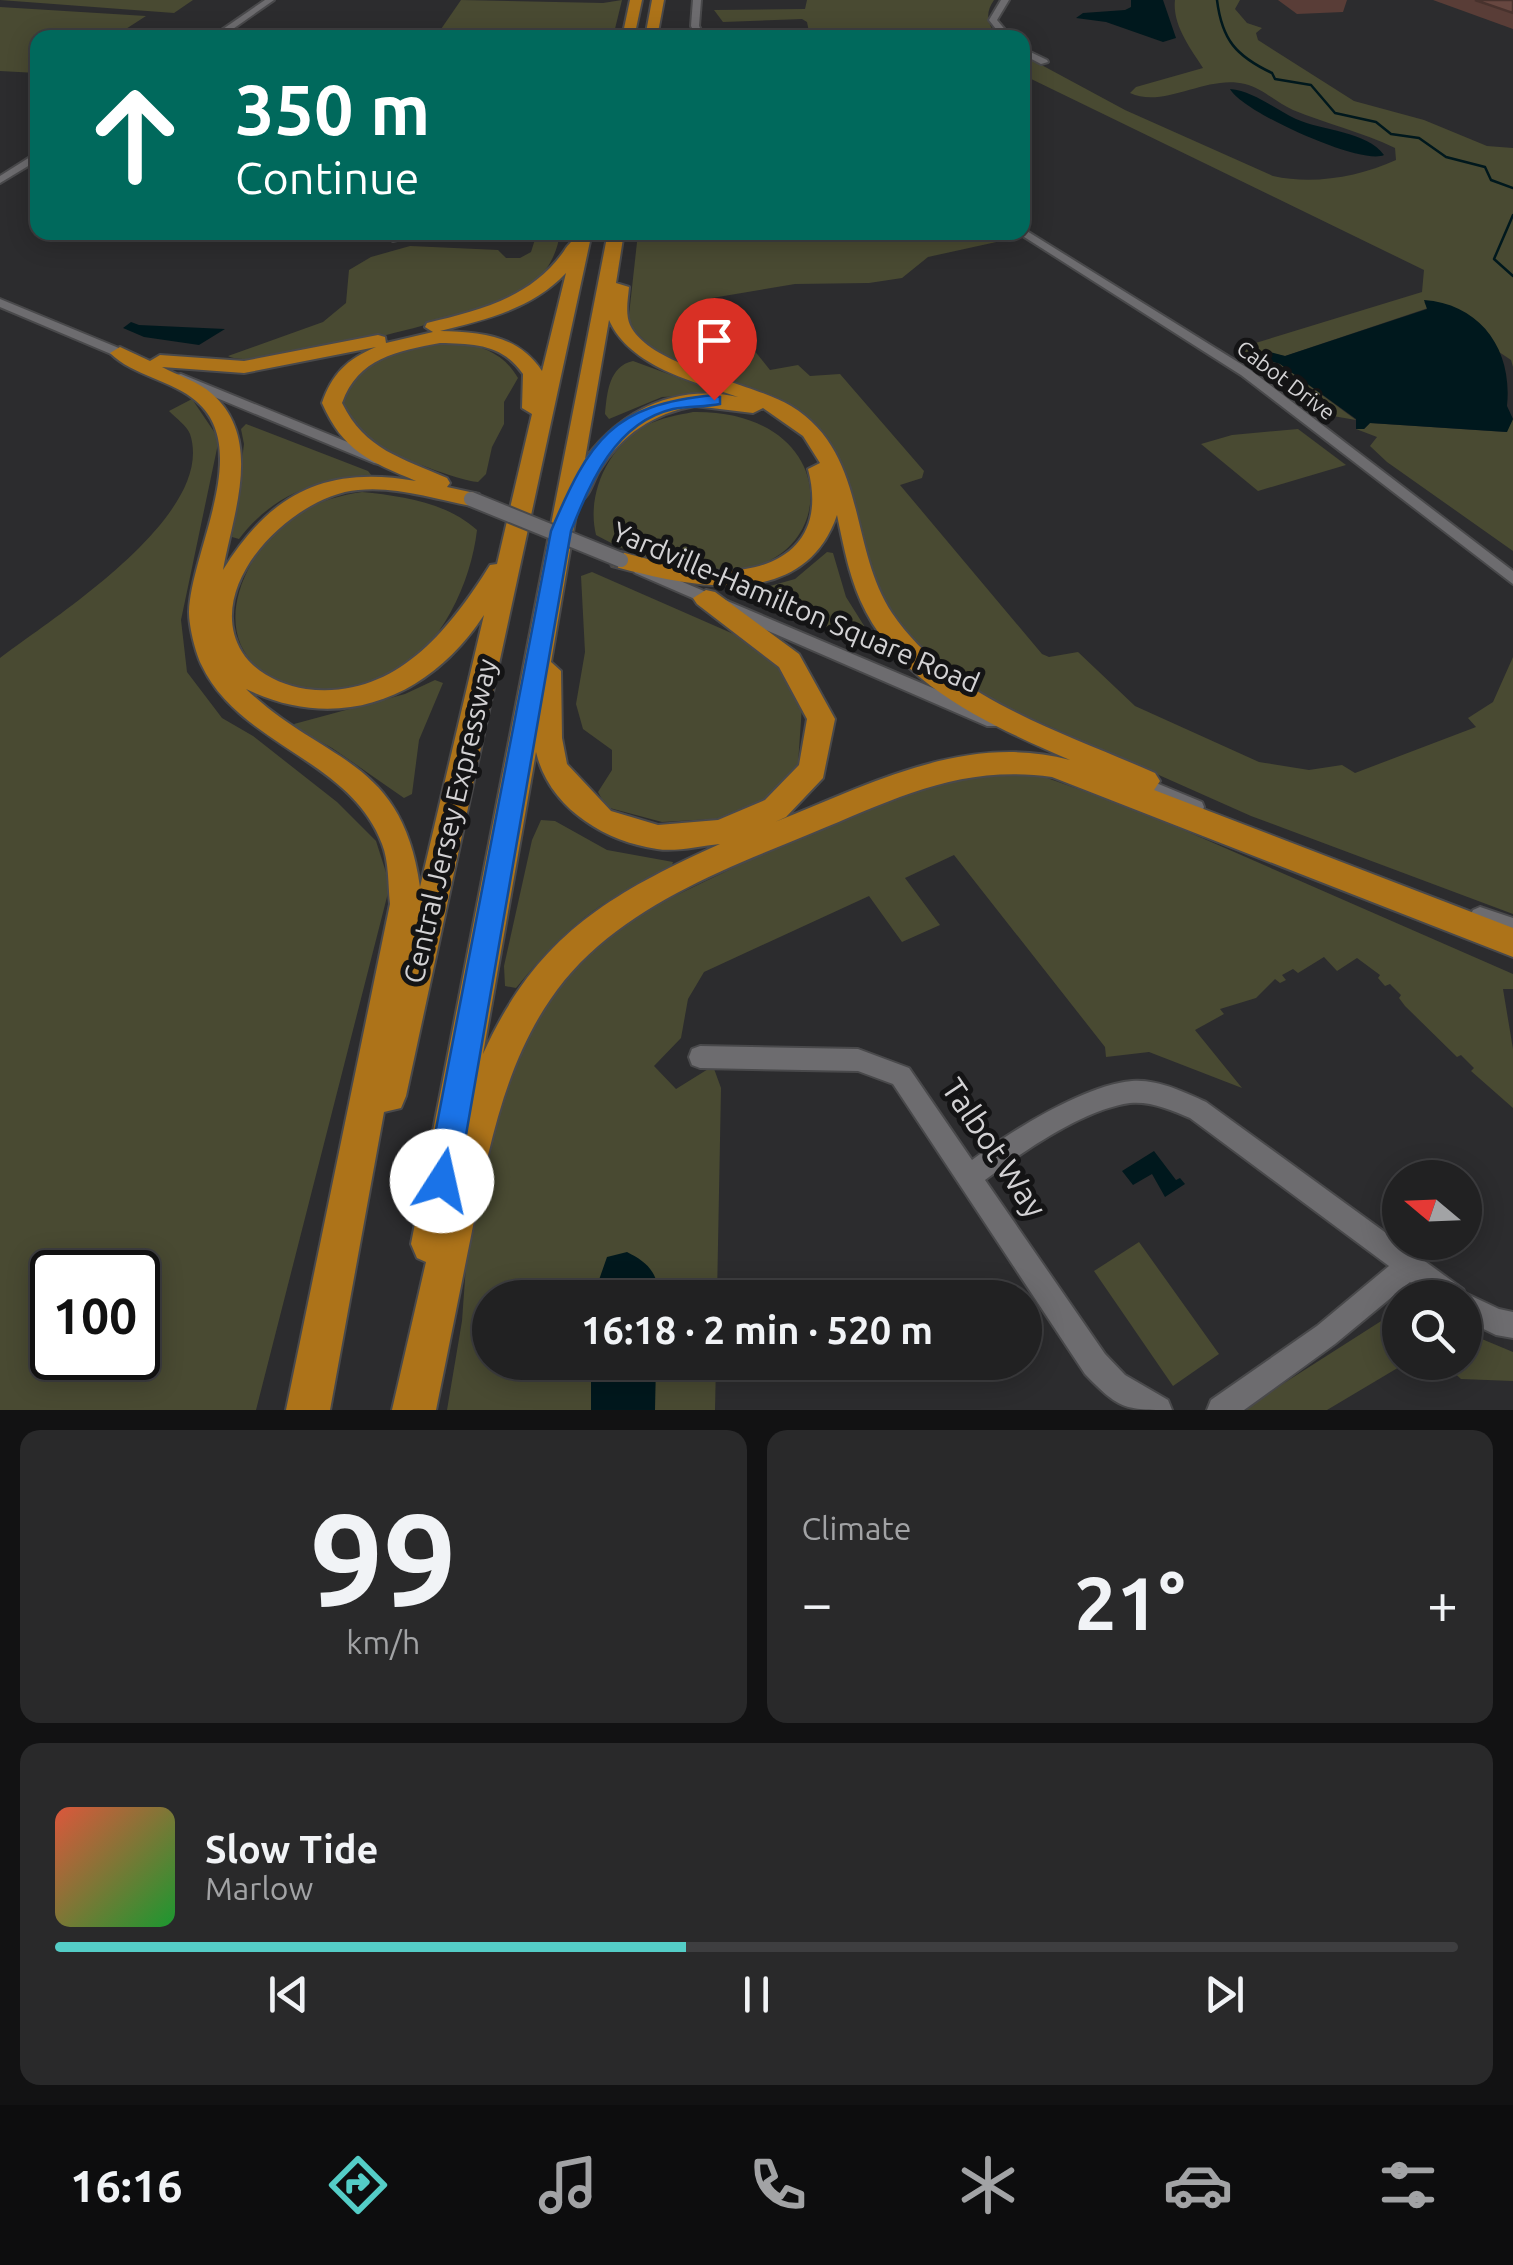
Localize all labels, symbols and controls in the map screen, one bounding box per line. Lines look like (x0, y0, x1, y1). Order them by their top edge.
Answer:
icon: ahead (70, 70, 200, 200)
text: 350 m (235, 70, 430, 148)
text: Continue (235, 152, 419, 203)
pin (672, 298, 757, 401)
icon: arrive (687, 313, 742, 368)
street label: Cabot Drive (1232, 335, 1340, 425)
street label: Yardville-Hamilton Square Road (608, 515, 984, 698)
street label: Central Jersey Expressway (397, 656, 502, 986)
street label: Talbot Way (935, 1071, 1054, 1224)
position arrow (390, 1129, 494, 1233)
north arrow (1382, 1160, 1482, 1260)
map controls (1382, 1160, 1482, 1380)
speed limit sign: 100 (30, 1250, 160, 1380)
button: search (1382, 1280, 1482, 1380)
text: 16:18 · 2 min · 520 m (581, 1309, 933, 1351)
text: 99 (310, 1486, 457, 1632)
text: Climate (802, 1510, 912, 1546)
text: 21° (1074, 1560, 1185, 1644)
text: − (802, 1572, 833, 1633)
text: + (1427, 1572, 1458, 1633)
text: km/h (346, 1624, 420, 1660)
text: Slow Tide (205, 1828, 378, 1870)
text: Marlow (205, 1870, 313, 1906)
icon: previous (261, 1967, 316, 2022)
icon: pause (729, 1967, 784, 2022)
icon: next (1197, 1967, 1252, 2022)
icon: directions (323, 2150, 393, 2220)
icon: music (533, 2150, 603, 2220)
icon: phone (743, 2150, 813, 2220)
icon: climate (953, 2150, 1023, 2220)
icon: car (1163, 2150, 1233, 2220)
icon: filters (1373, 2150, 1443, 2220)
text: 16:16 (70, 2160, 183, 2211)

